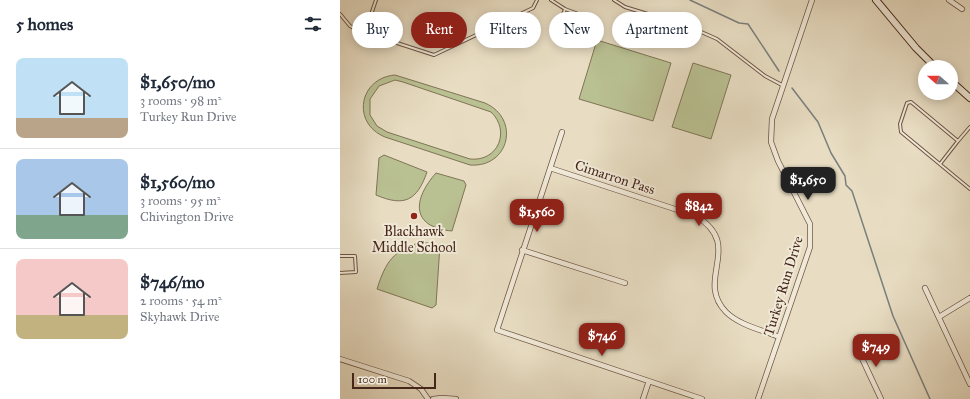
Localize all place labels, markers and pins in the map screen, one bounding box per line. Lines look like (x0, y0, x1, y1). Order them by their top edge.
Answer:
pin: $1,650 (775, 167, 841, 201)
pin: $842 (675, 193, 723, 227)
pin: $1,560 (504, 199, 570, 233)
marker: Blackhawk Middle School (409, 211, 419, 221)
place label: Blackhawk Middle School (372, 223, 457, 256)
pin: $746 (578, 323, 626, 357)
pin: $749 (852, 334, 900, 368)

